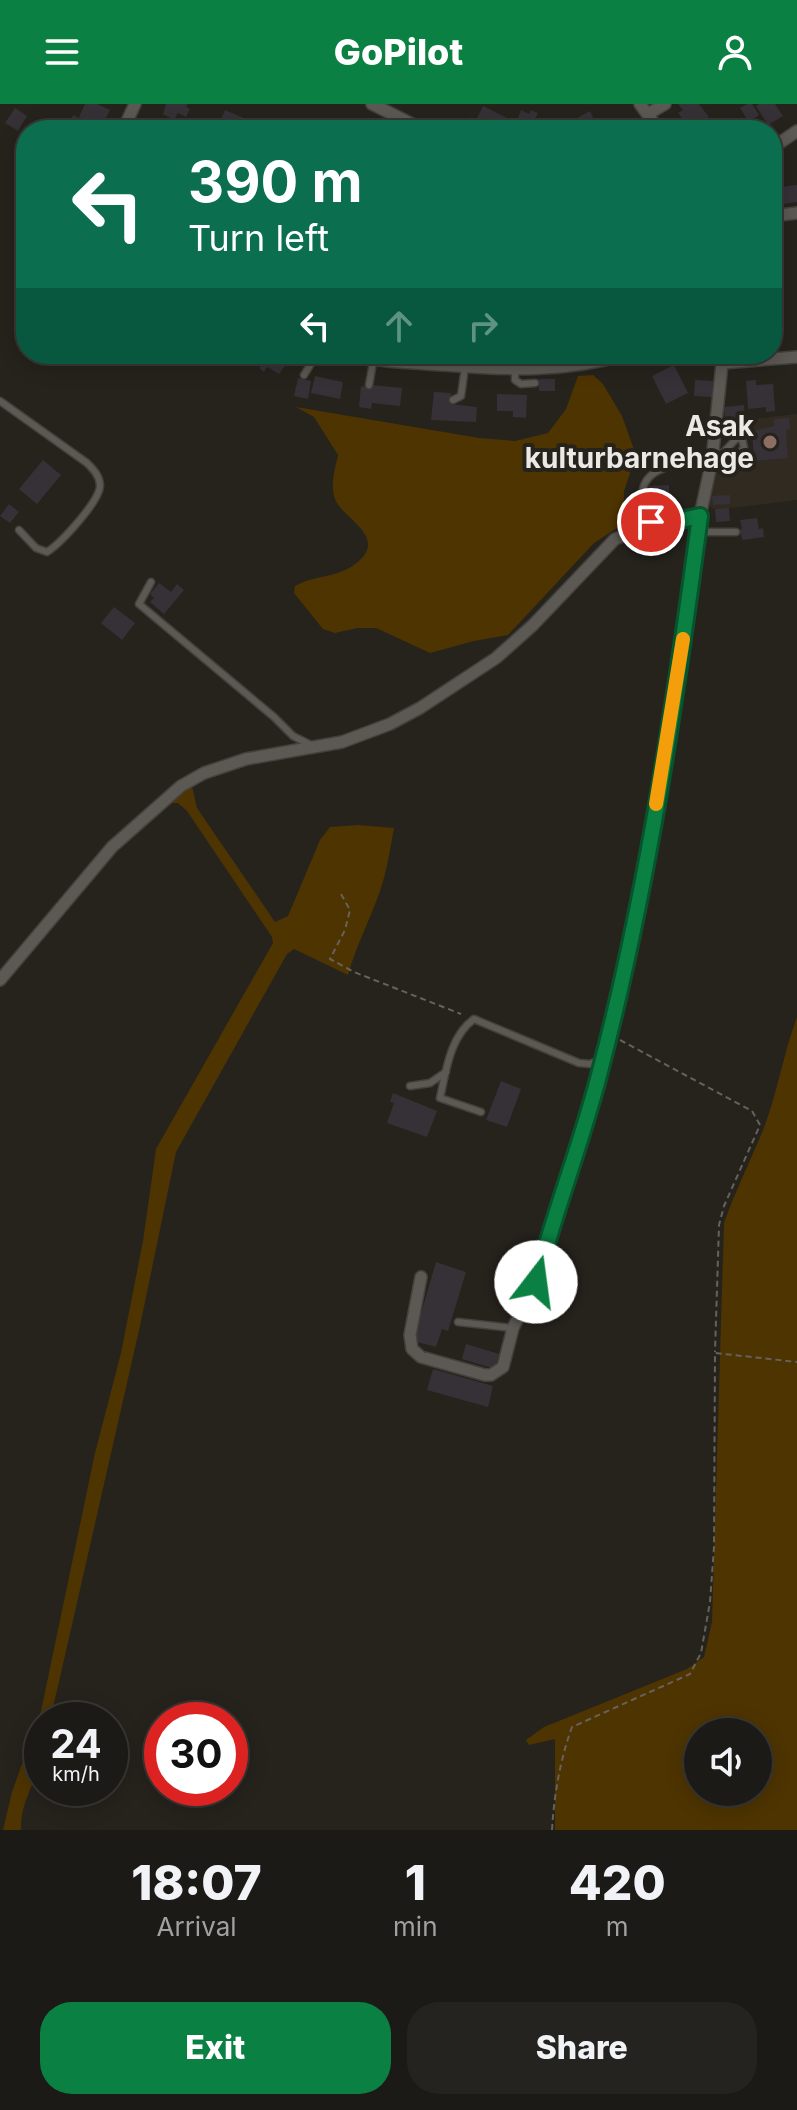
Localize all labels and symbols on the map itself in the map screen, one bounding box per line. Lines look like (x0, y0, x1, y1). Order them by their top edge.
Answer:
place label: Asak kulturbarnehage (525, 409, 755, 475)
marker: Asak kulturbarnehage (761, 433, 779, 451)
pin (617, 488, 685, 556)
position arrow (494, 1240, 578, 1324)
speed limit sign: 30 (144, 1702, 248, 1806)

